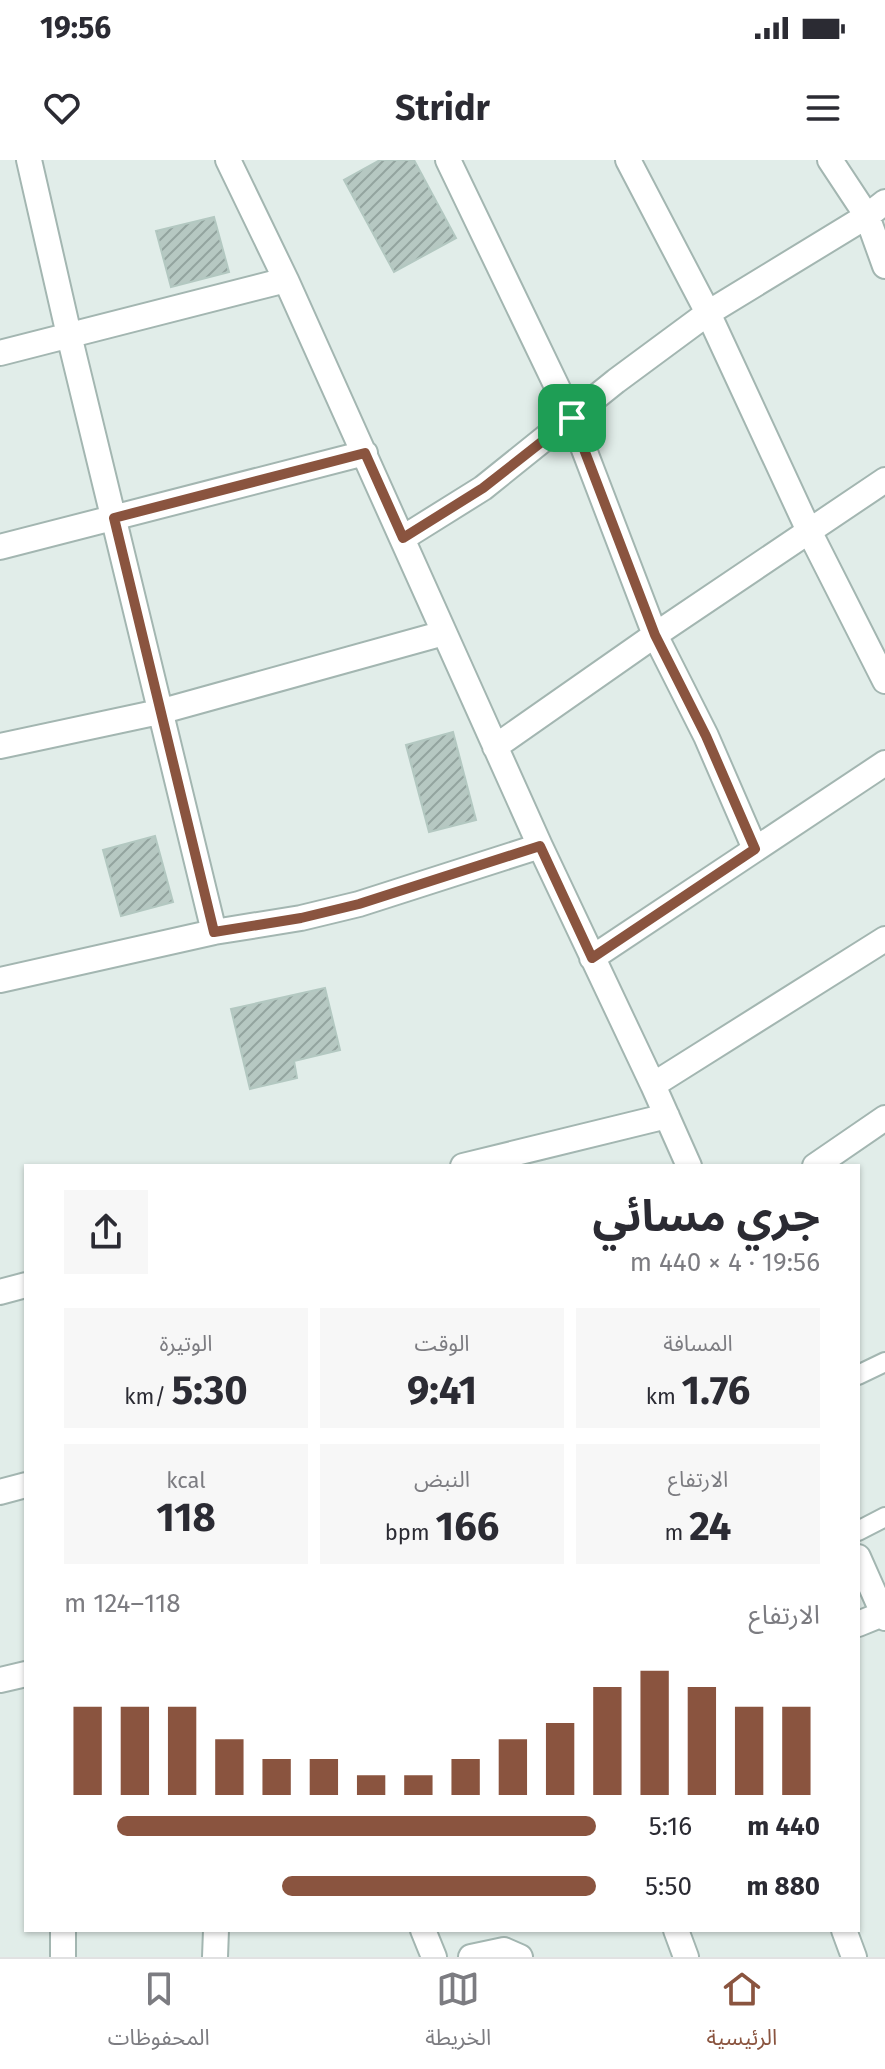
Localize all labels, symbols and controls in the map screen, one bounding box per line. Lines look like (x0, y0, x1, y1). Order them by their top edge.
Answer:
text: 19:56 (40, 10, 111, 46)
icon: heart (40, 86, 84, 130)
text: Stridr (395, 86, 490, 130)
icon: menu (801, 86, 845, 130)
pin (538, 384, 606, 452)
icon: arrive (550, 396, 594, 440)
button: share (64, 1190, 148, 1274)
text: جري مسائي (592, 1190, 820, 1243)
text: 19:56 · 4 × 440 m (630, 1247, 820, 1278)
text: الوتيرة (160, 1330, 212, 1357)
text: الوقت (414, 1330, 470, 1357)
text: المسافة (663, 1330, 733, 1357)
text: 5:30 (172, 1367, 248, 1415)
text: 9:41 (407, 1367, 477, 1415)
text: 1.76 (682, 1367, 750, 1415)
text: /km (124, 1383, 172, 1410)
text: km (646, 1383, 682, 1410)
text: النبض (414, 1466, 470, 1493)
text: الارتفاع (668, 1466, 728, 1493)
text: kcal (166, 1467, 206, 1494)
text: 118 (156, 1494, 216, 1542)
text: 166 (436, 1503, 499, 1551)
text: 24 (689, 1503, 731, 1551)
text: bpm (385, 1519, 436, 1546)
text: m (665, 1519, 689, 1546)
text: 118–124 m (64, 1588, 180, 1619)
text: الارتفاع (749, 1600, 820, 1631)
text: 5:16 (649, 1811, 692, 1842)
text: 440 m (747, 1811, 820, 1842)
text: 5:50 (645, 1871, 692, 1902)
text: 880 m (746, 1871, 820, 1902)
tab: المحفوظات (108, 1967, 210, 2061)
tab: الخريطة (425, 1967, 491, 2061)
tab: الرئيسية (707, 1967, 777, 2061)

